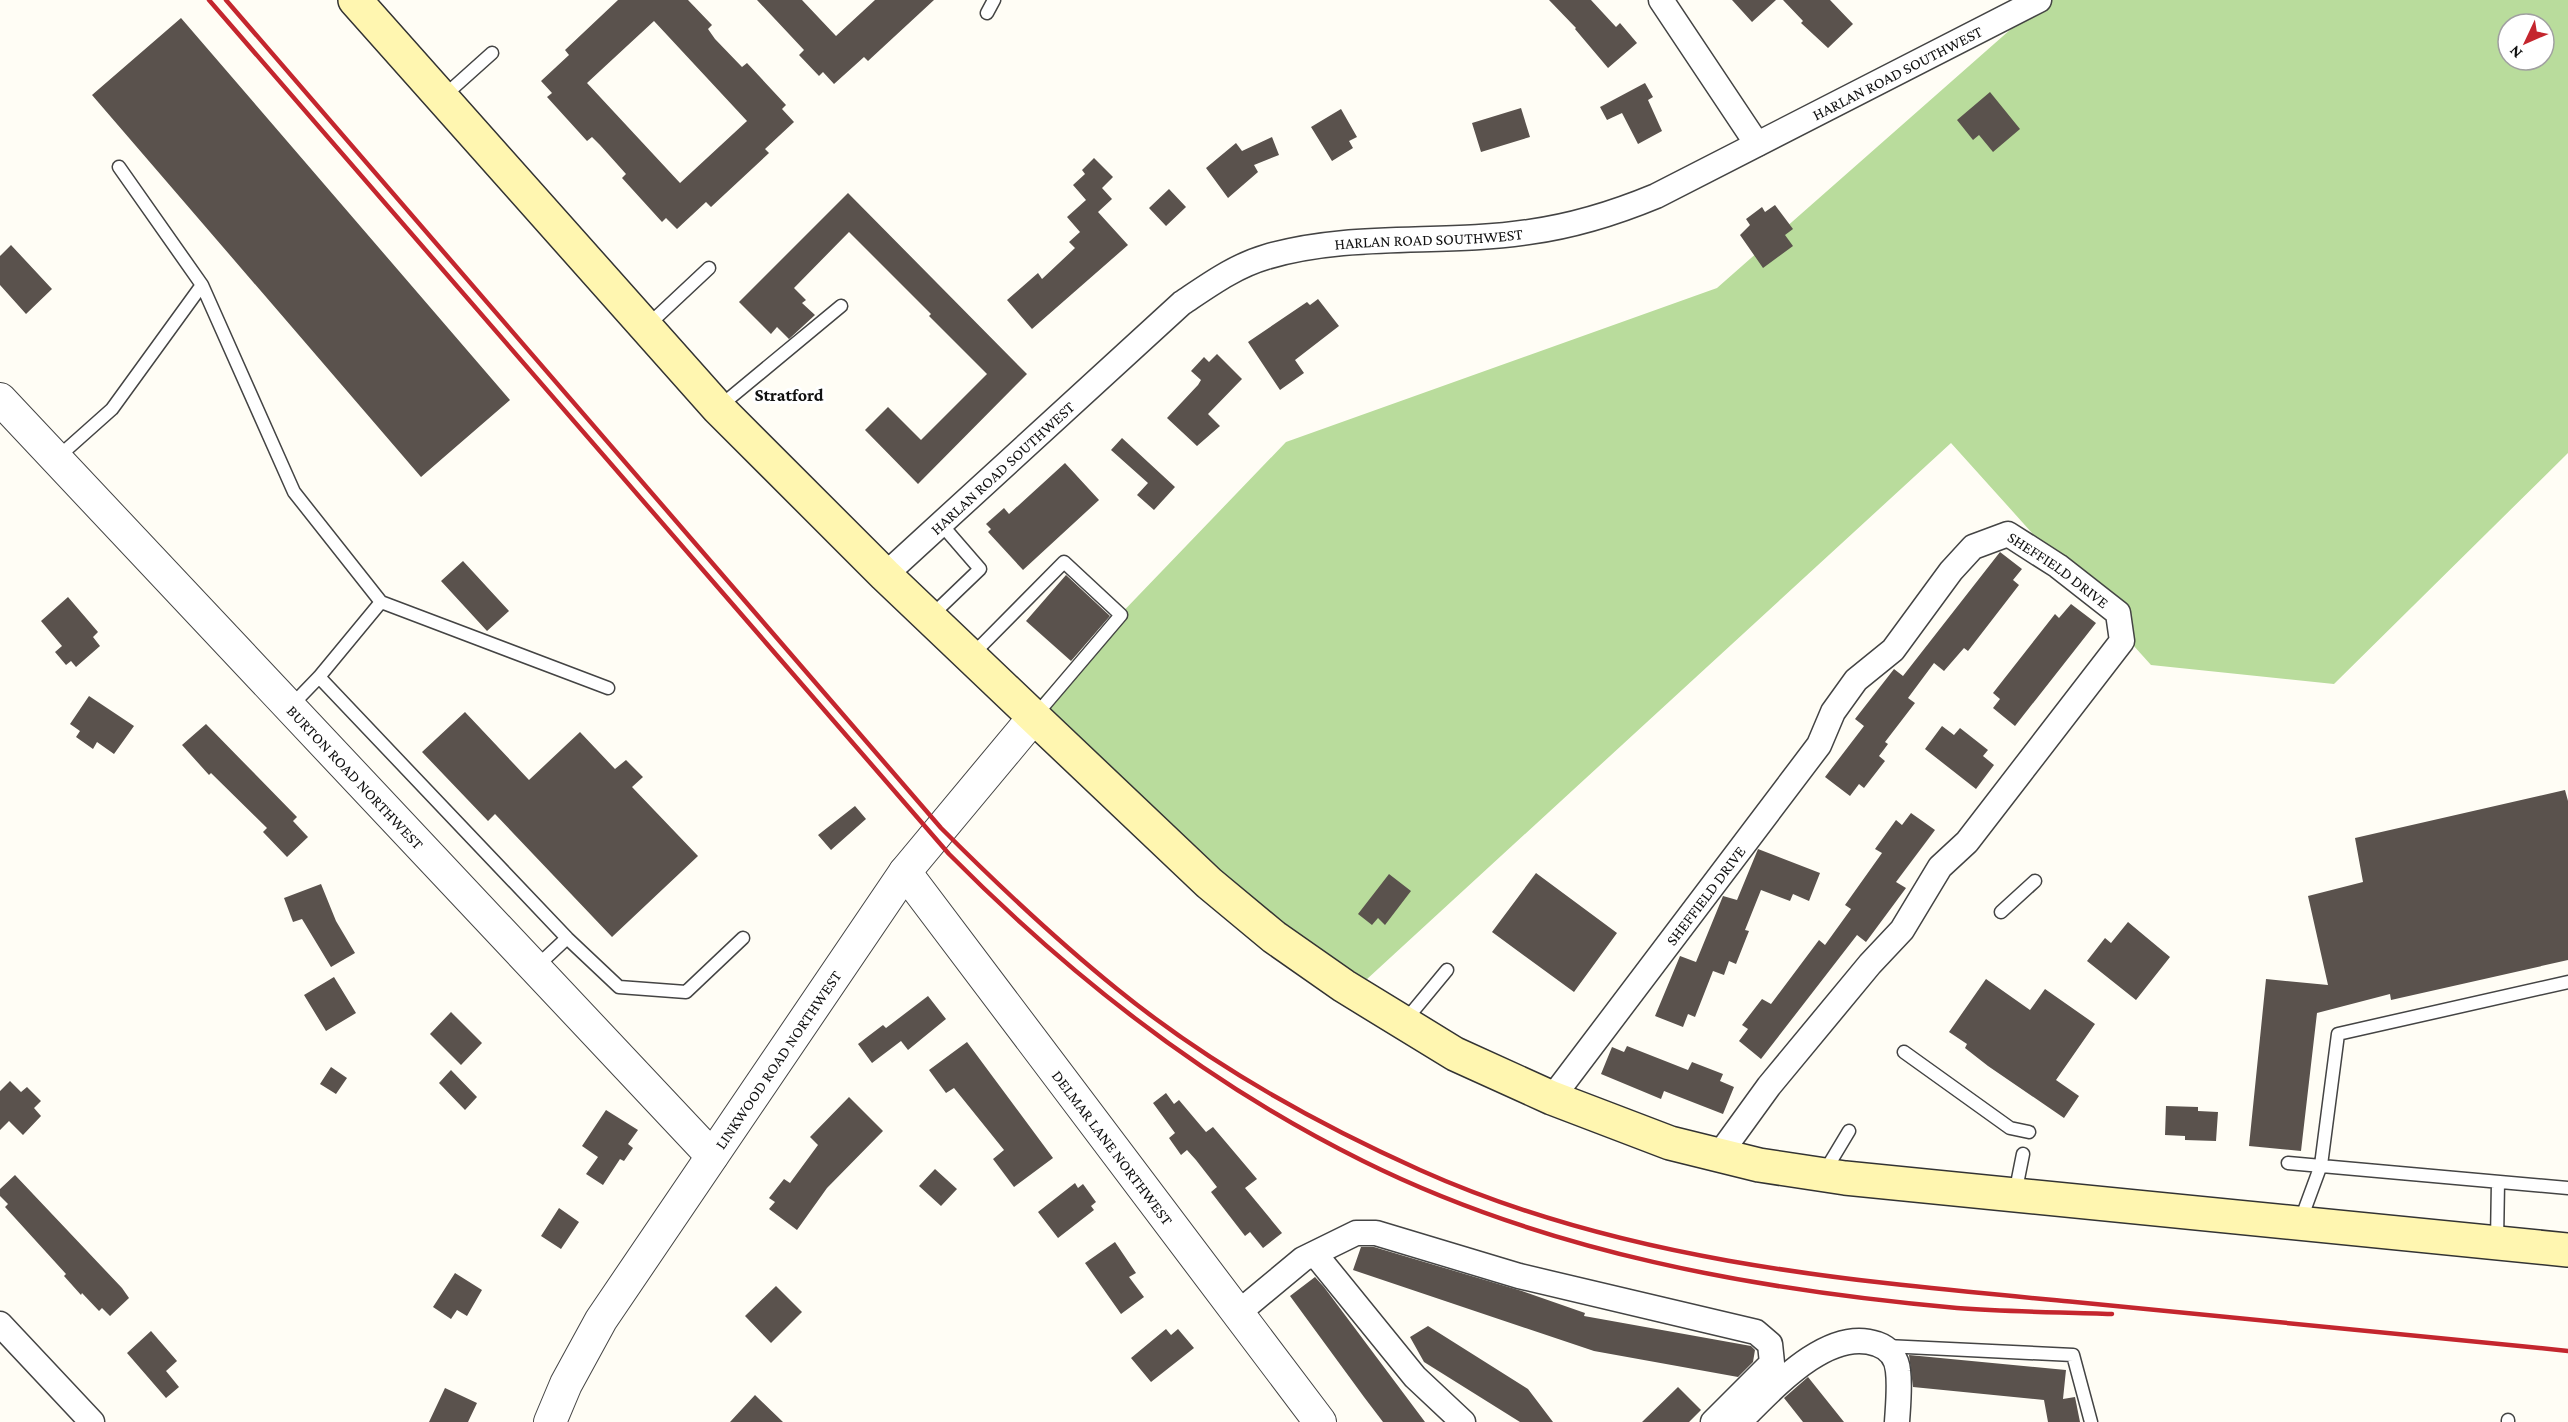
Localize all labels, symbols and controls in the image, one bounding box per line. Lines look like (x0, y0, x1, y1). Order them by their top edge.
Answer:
north arrow (2496, 12, 2556, 72)
street label: HARLAN ROAD SOUTHWEST (1809, 22, 1985, 123)
text: N (2506, 42, 2525, 62)
street label: HARLAN ROAD SOUTHWEST (1334, 224, 1524, 252)
district label: Stratford (754, 385, 824, 405)
street label: HARLAN ROAD SOUTHWEST (927, 398, 1078, 538)
street label: SHEFFIELD DRIVE (2005, 528, 2112, 611)
street label: BURTON ROAD NORTHWEST (284, 702, 427, 853)
street label: SHEFFIELD DRIVE (1662, 842, 1748, 948)
street label: LINKWOOD ROAD NORTHWEST (711, 967, 844, 1152)
street label: DELMAR LANE NORTHWEST (1049, 1067, 1177, 1228)

